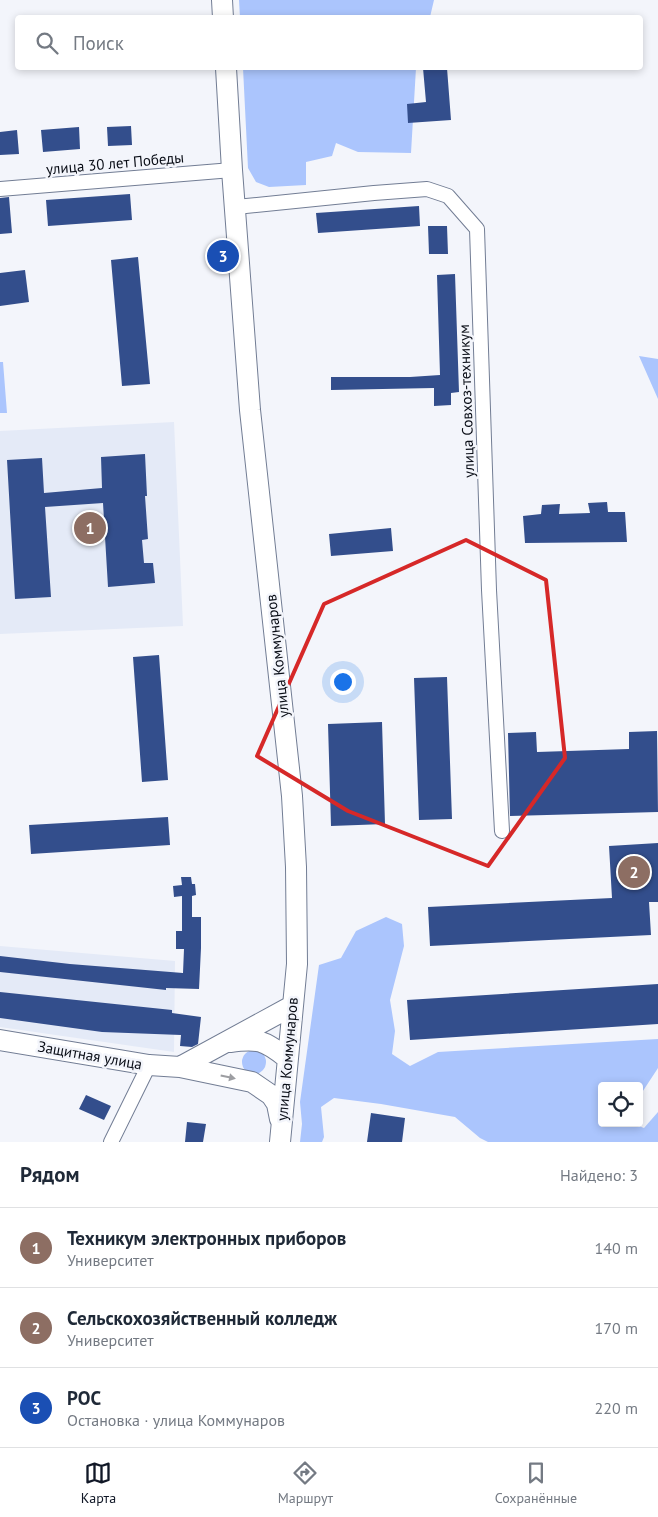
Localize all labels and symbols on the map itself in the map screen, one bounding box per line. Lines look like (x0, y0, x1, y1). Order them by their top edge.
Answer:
street label: улица 30 лет Победы (45, 148, 185, 178)
pin: 3 (207, 237, 239, 275)
street label: улица Совхоз-техникум (454, 324, 478, 478)
pin: 1 (74, 509, 106, 547)
street label: улица Коммунаров (261, 593, 293, 719)
your location (330, 669, 356, 695)
pin: 2 (618, 853, 650, 891)
street label: улица Коммунаров (272, 996, 302, 1122)
street label: Защитная улица (36, 1036, 144, 1074)
one-way arrow (220, 1073, 235, 1081)

